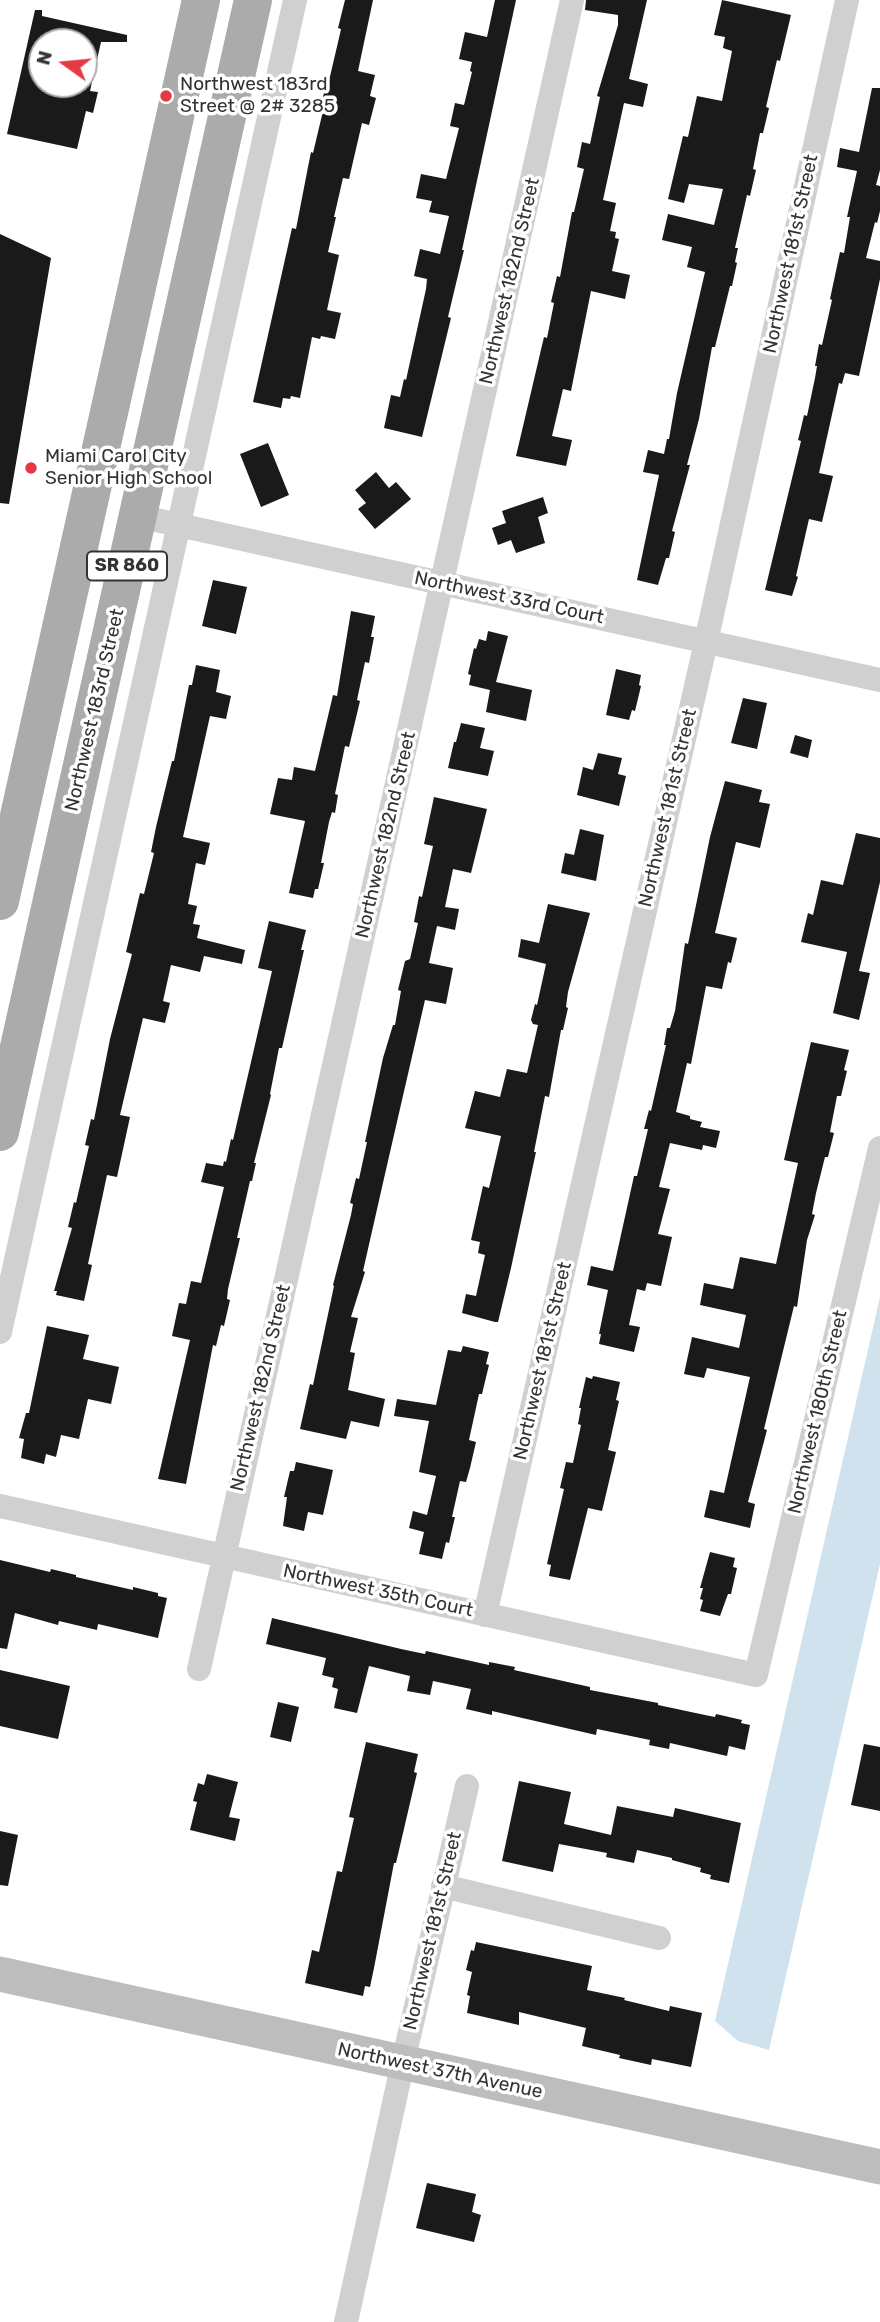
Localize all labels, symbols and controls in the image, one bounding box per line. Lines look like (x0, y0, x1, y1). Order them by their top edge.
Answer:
north arrow (28, 28, 98, 98)
text: N (31, 48, 57, 68)
place label: Northwest 183rd Street @ 2# 3285 (180, 74, 335, 118)
marker: Northwest 183rd Street @ 2# 3285 (158, 88, 174, 104)
street label: Northwest 181st Street (759, 153, 823, 355)
street label: Northwest 182nd Street (475, 175, 545, 387)
place label: Miami Carol City Senior High School (45, 446, 212, 490)
marker: Miami Carol City Senior High School (23, 460, 39, 476)
road number: SR 860 (87, 552, 167, 580)
street label: Northwest 33rd Court (412, 567, 606, 629)
street label: Northwest 183rd Street (61, 607, 129, 813)
street label: Northwest 181st Street (634, 707, 702, 909)
street label: Northwest 182nd Street (351, 729, 421, 941)
street label: Northwest 181st Street (509, 1260, 577, 1462)
street label: Northwest 182nd Street (226, 1282, 296, 1494)
street label: Northwest 180th Street (783, 1308, 853, 1516)
street label: Northwest 35th Court (281, 1560, 475, 1622)
street label: Northwest 181st Street (399, 1830, 467, 2032)
street label: Northwest 37th Avenue (335, 2038, 545, 2104)

